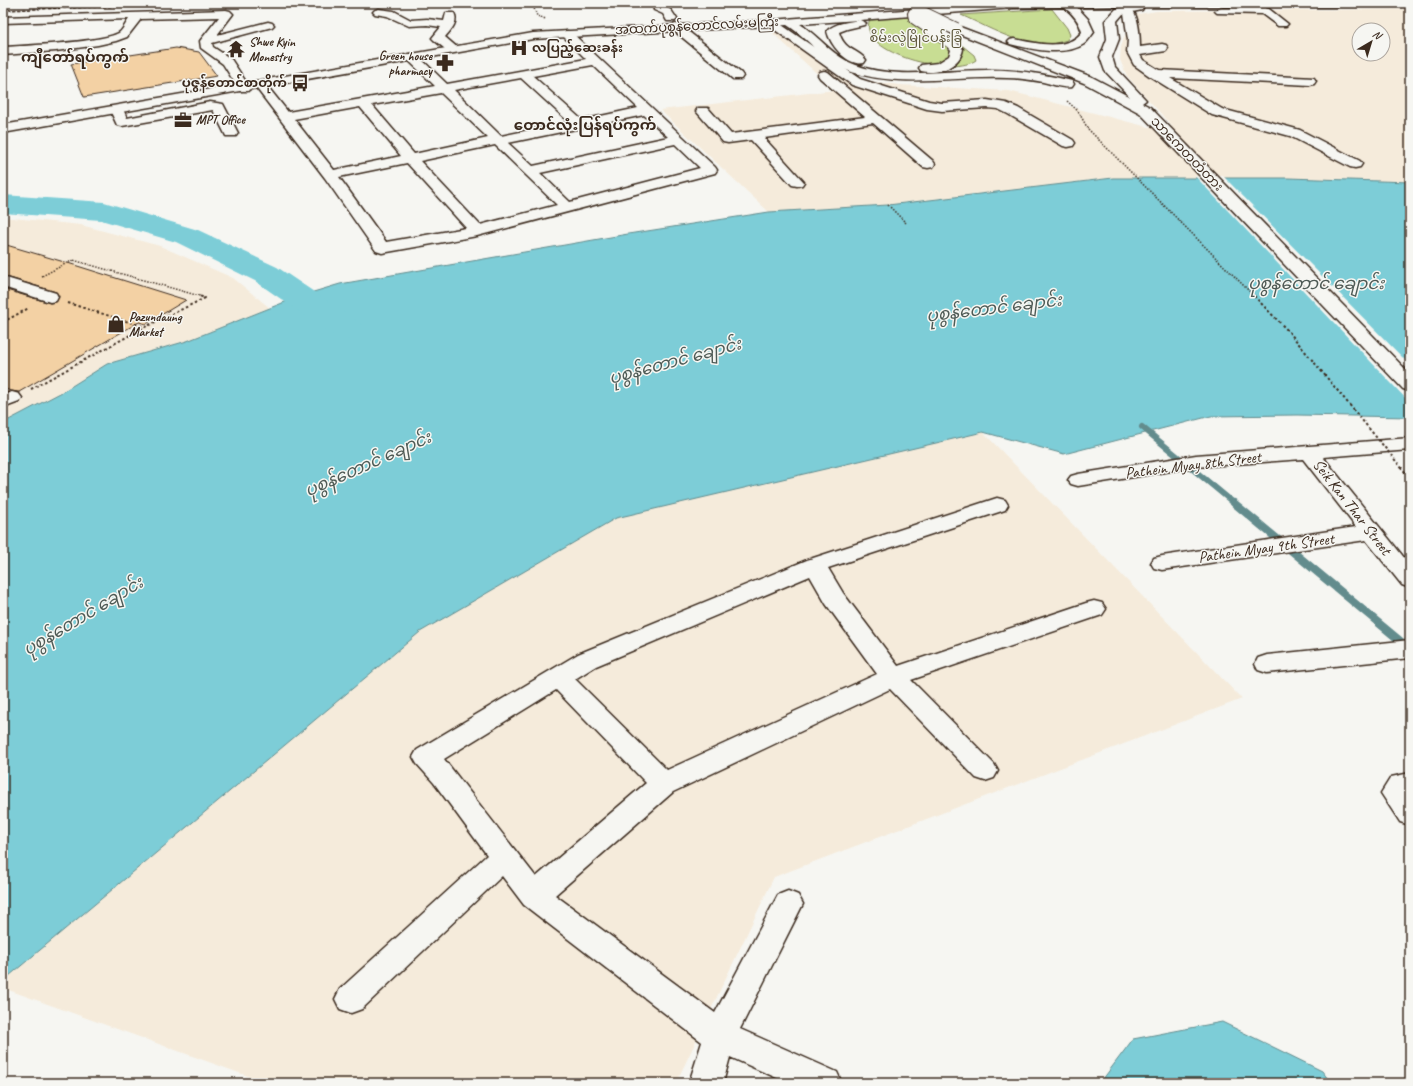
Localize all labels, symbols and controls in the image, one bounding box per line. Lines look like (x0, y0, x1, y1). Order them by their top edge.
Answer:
street label: အထက်ပုစွန်တောင်လမ်းမကြီး (615, 13, 779, 40)
north arrow (1351, 22, 1391, 62)
text: N (1370, 27, 1386, 43)
park label: စိမ်းလဲ့မြိုင်ပန်းခြံ (870, 29, 963, 48)
place label: Shwe Kyin Monestry (249, 34, 296, 65)
hospital icon: လပြည့်ဆေးခန်း (509, 38, 529, 58)
place label: လပြည့်ဆေးခန်း (532, 38, 623, 58)
temple icon: Shwe Kyin Monestry (226, 39, 246, 59)
district label: ကျီတော်ရပ်ကွက် (21, 47, 129, 69)
place label: Green house pharmacy (379, 48, 434, 79)
pharmacy icon: Green house pharmacy (435, 53, 455, 73)
place label: ပုဇွန်တောင်စာတိုက် (182, 73, 287, 94)
bus stop icon: ပုဇွန်တောင်စာတိုက် (290, 73, 310, 93)
office icon: MPT Office (173, 110, 193, 130)
place label: MPT Office (196, 112, 246, 128)
street label: သာကေတတံတား (1147, 113, 1227, 195)
district label: တောင်လုံးပြန်ရပ်ကွက် (514, 115, 656, 137)
water label: ပုစွန်တောင် ချောင်း (1248, 271, 1385, 297)
water label: ပုစွန်တောင် ချောင်း (925, 287, 1064, 330)
place label: Pazundaung Market (129, 309, 183, 340)
shop icon: Pazundaung Market (106, 314, 126, 334)
water label: ပုစွန်တောင် ချောင်း (606, 331, 745, 392)
water label: ပုစွန်တောင် ချောင်း (301, 424, 437, 504)
street label: Pathein Myay 8th Street (1124, 447, 1264, 483)
street label: Seik Kan Thar Street (1308, 455, 1397, 560)
street label: Pathein Myay 9th Street (1197, 528, 1337, 567)
water label: ပုစွန်တောင် ချောင်း (18, 570, 149, 663)

